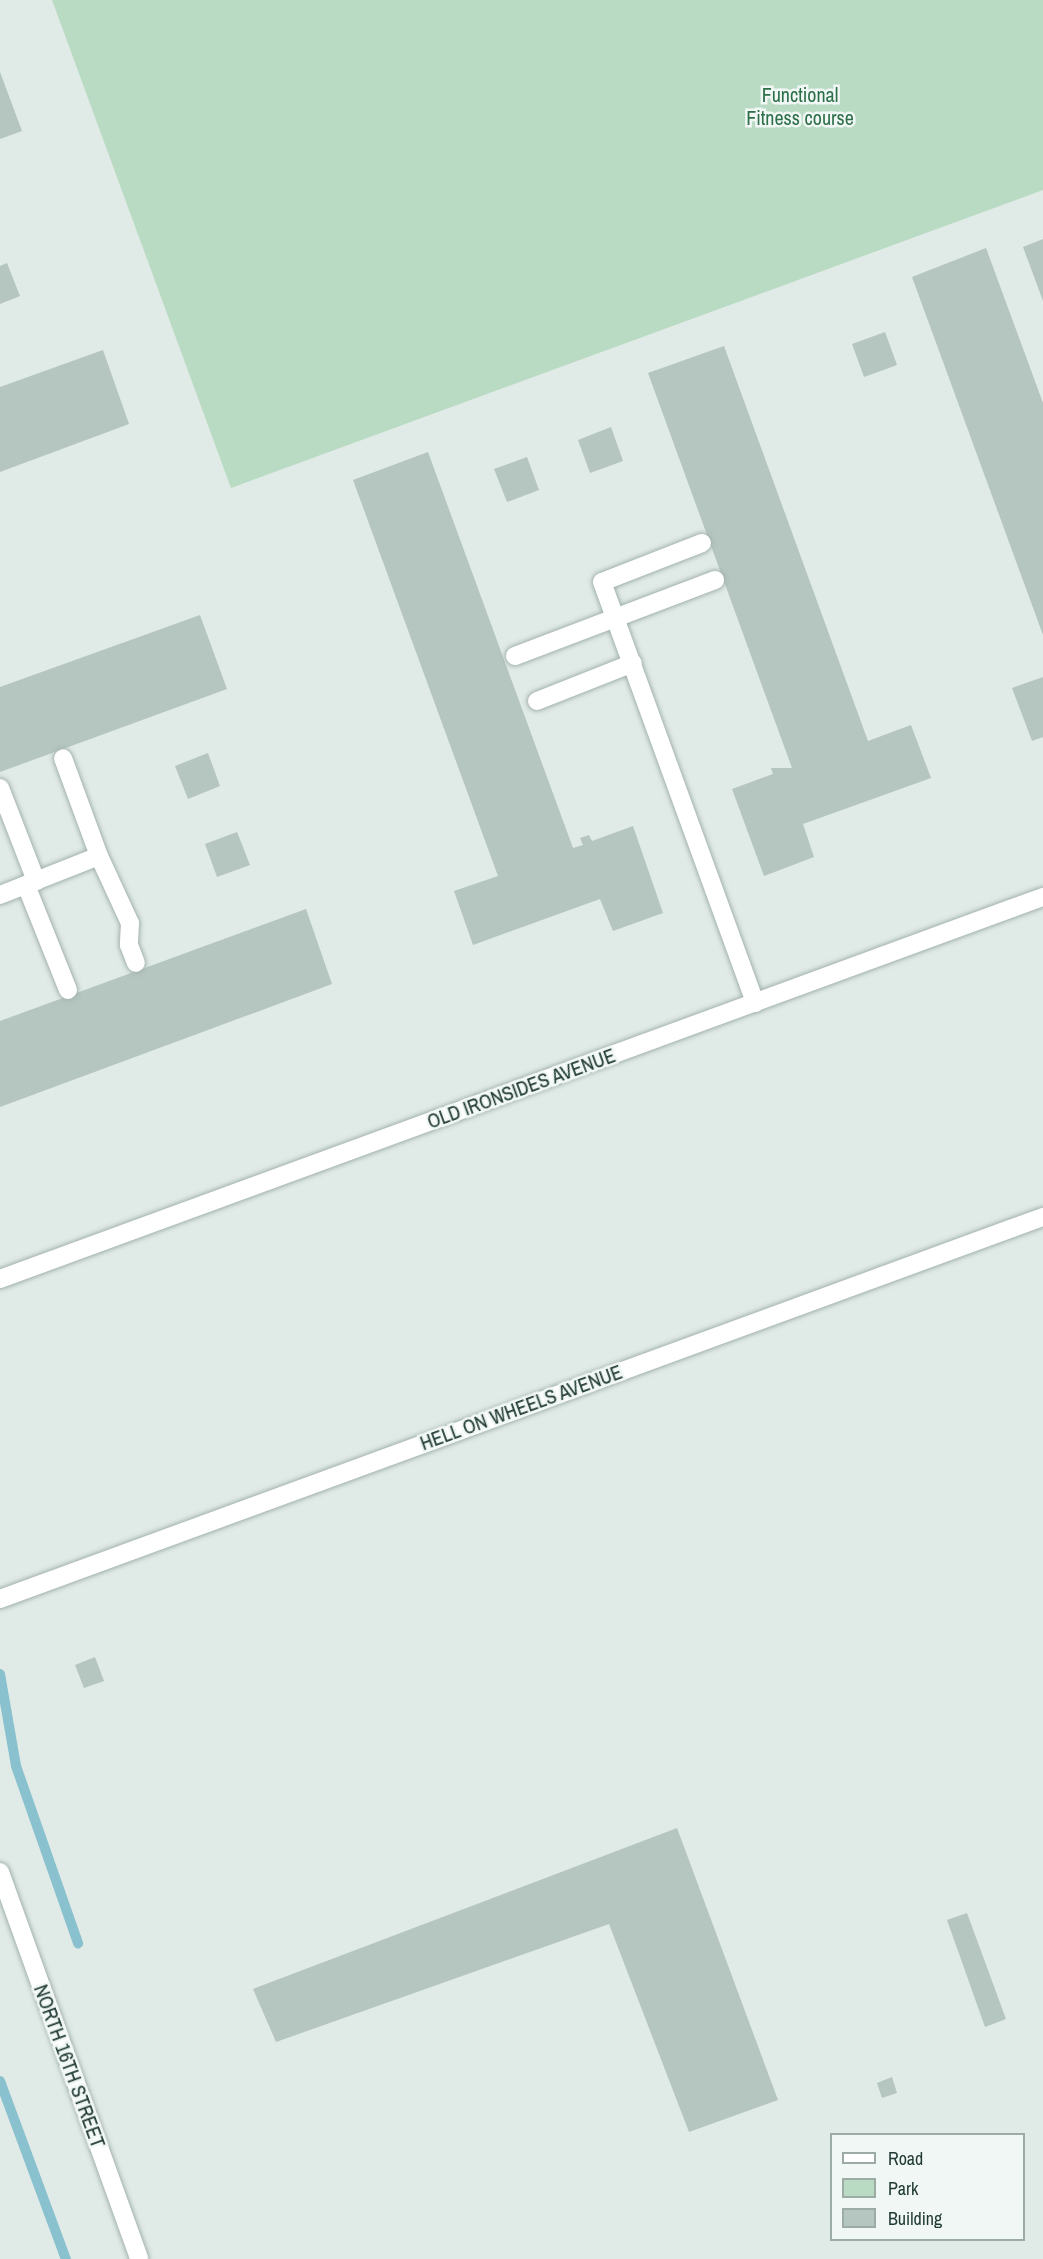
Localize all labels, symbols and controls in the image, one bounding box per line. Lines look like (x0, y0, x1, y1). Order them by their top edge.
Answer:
park label: Functional Fitness course (746, 82, 854, 129)
street label: OLD IRONSIDES AVENUE (423, 1043, 619, 1133)
street label: HELL ON WHEELS AVENUE (416, 1359, 626, 1455)
street label: NORTH 16TH STREET (29, 1981, 111, 2151)
legend (830, 2133, 1025, 2241)
text: Road (888, 2146, 923, 2171)
text: Park (888, 2176, 918, 2201)
text: Building (888, 2206, 942, 2231)

